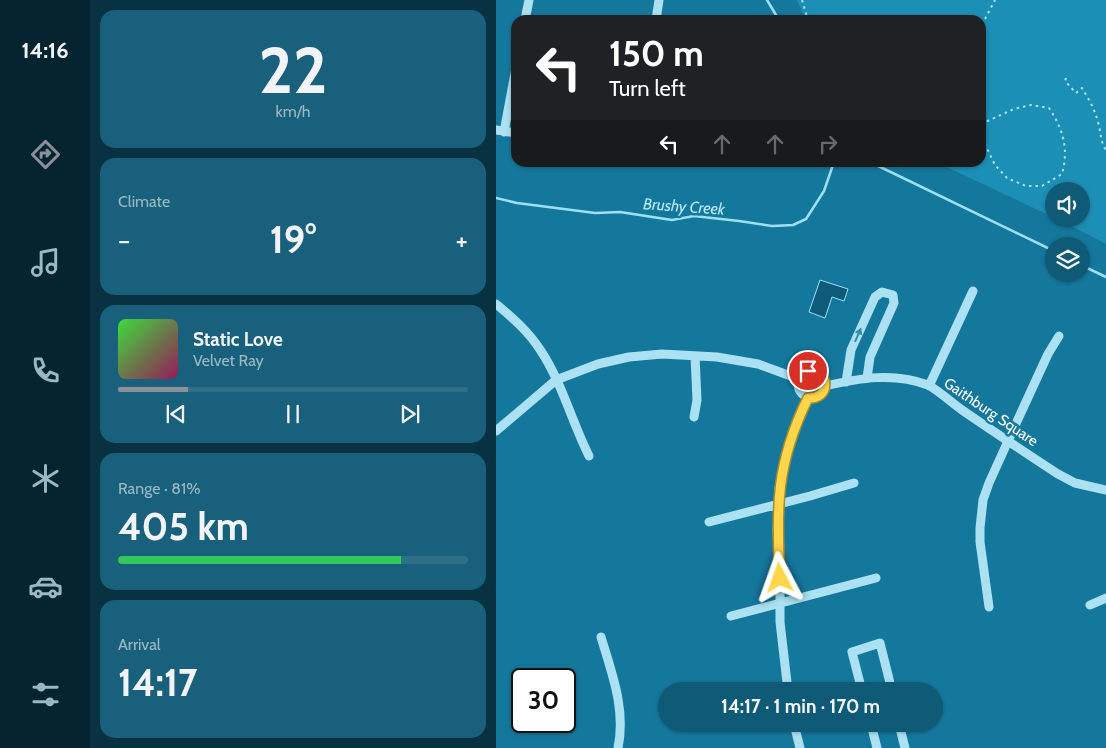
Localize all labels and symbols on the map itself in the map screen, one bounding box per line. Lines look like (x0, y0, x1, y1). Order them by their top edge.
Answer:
water label: Brushy Creek (642, 194, 727, 219)
one-way arrow (855, 328, 863, 342)
pin (787, 350, 829, 392)
street label: Gaithburg Square (940, 374, 1042, 450)
position arrow (753, 551, 805, 603)
speed limit sign: 30 (511, 668, 576, 733)

